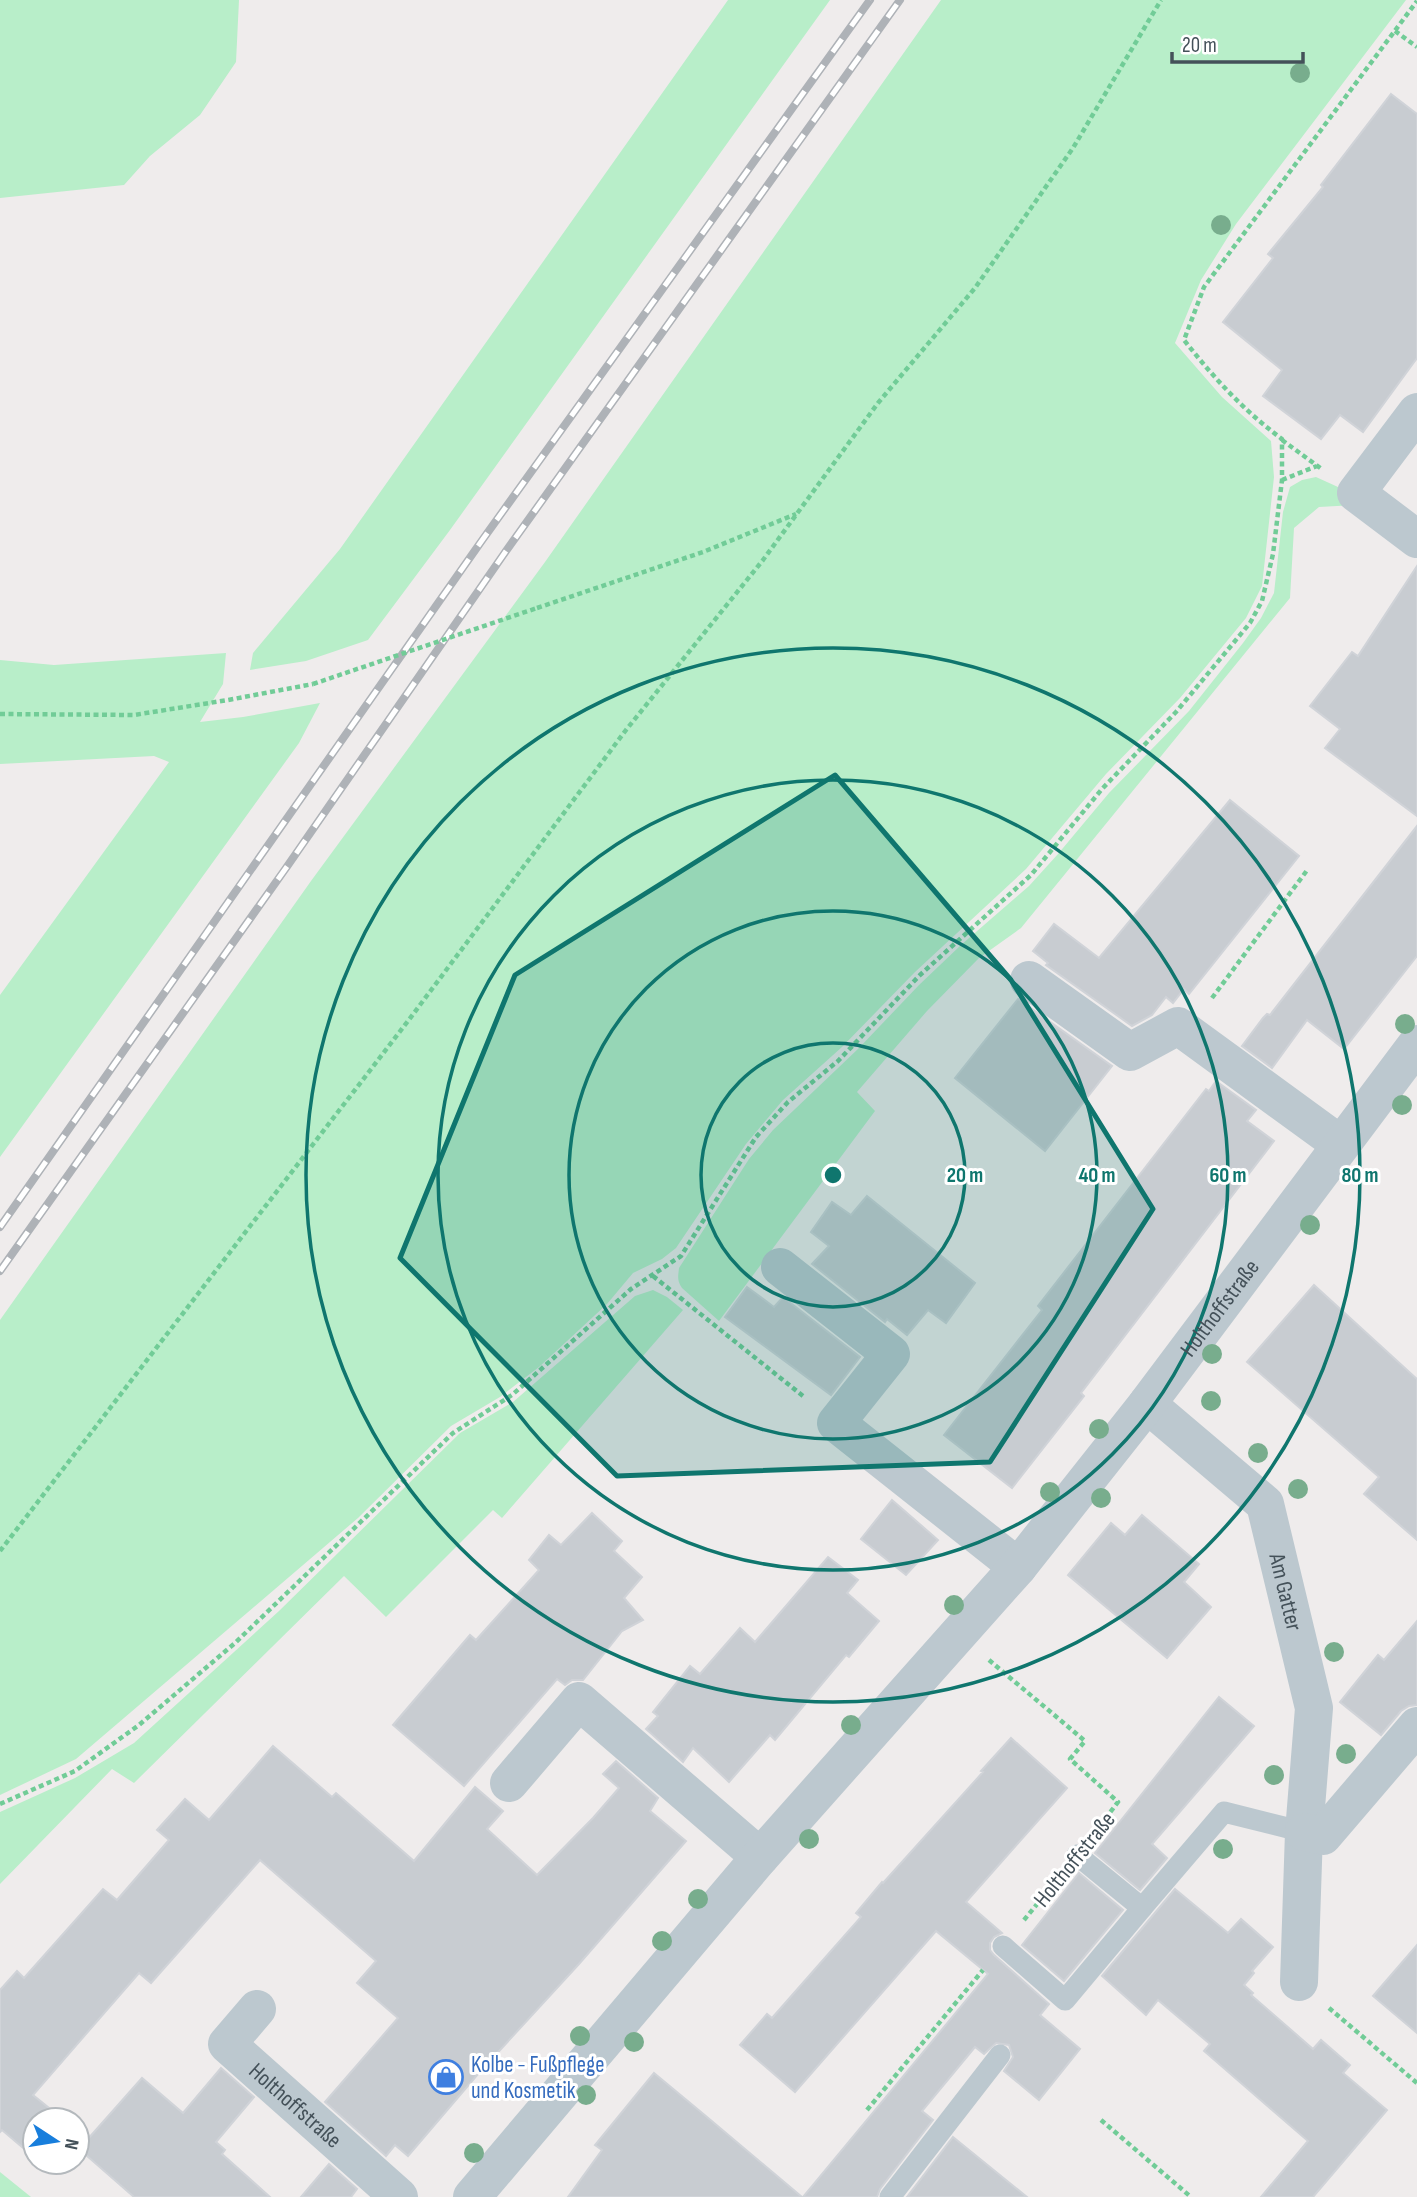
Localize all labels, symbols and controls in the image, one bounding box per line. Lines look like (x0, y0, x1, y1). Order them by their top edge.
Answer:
scale bar (1172, 21, 1303, 65)
text: 20 m (1182, 33, 1217, 58)
centre of rings (821, 1163, 845, 1187)
text: 20 m (947, 1163, 983, 1188)
text: 40 m (1079, 1163, 1115, 1188)
text: 60 m (1209, 1163, 1247, 1188)
text: 80 m (1341, 1163, 1379, 1188)
street label: Holthoffstraße (1175, 1254, 1266, 1362)
street label: Am Gatter (1262, 1550, 1308, 1634)
street label: Holthoffstraße (1028, 1806, 1122, 1913)
place label: Kolbe - Fußpflege und Kosmetik (471, 2051, 604, 2105)
street label: Holthoffstraße (243, 2057, 347, 2154)
shop icon: Kolbe - Fußpflege und Kosmetik (427, 2058, 465, 2096)
north arrow (21, 2106, 91, 2176)
text: N (59, 2137, 83, 2152)

